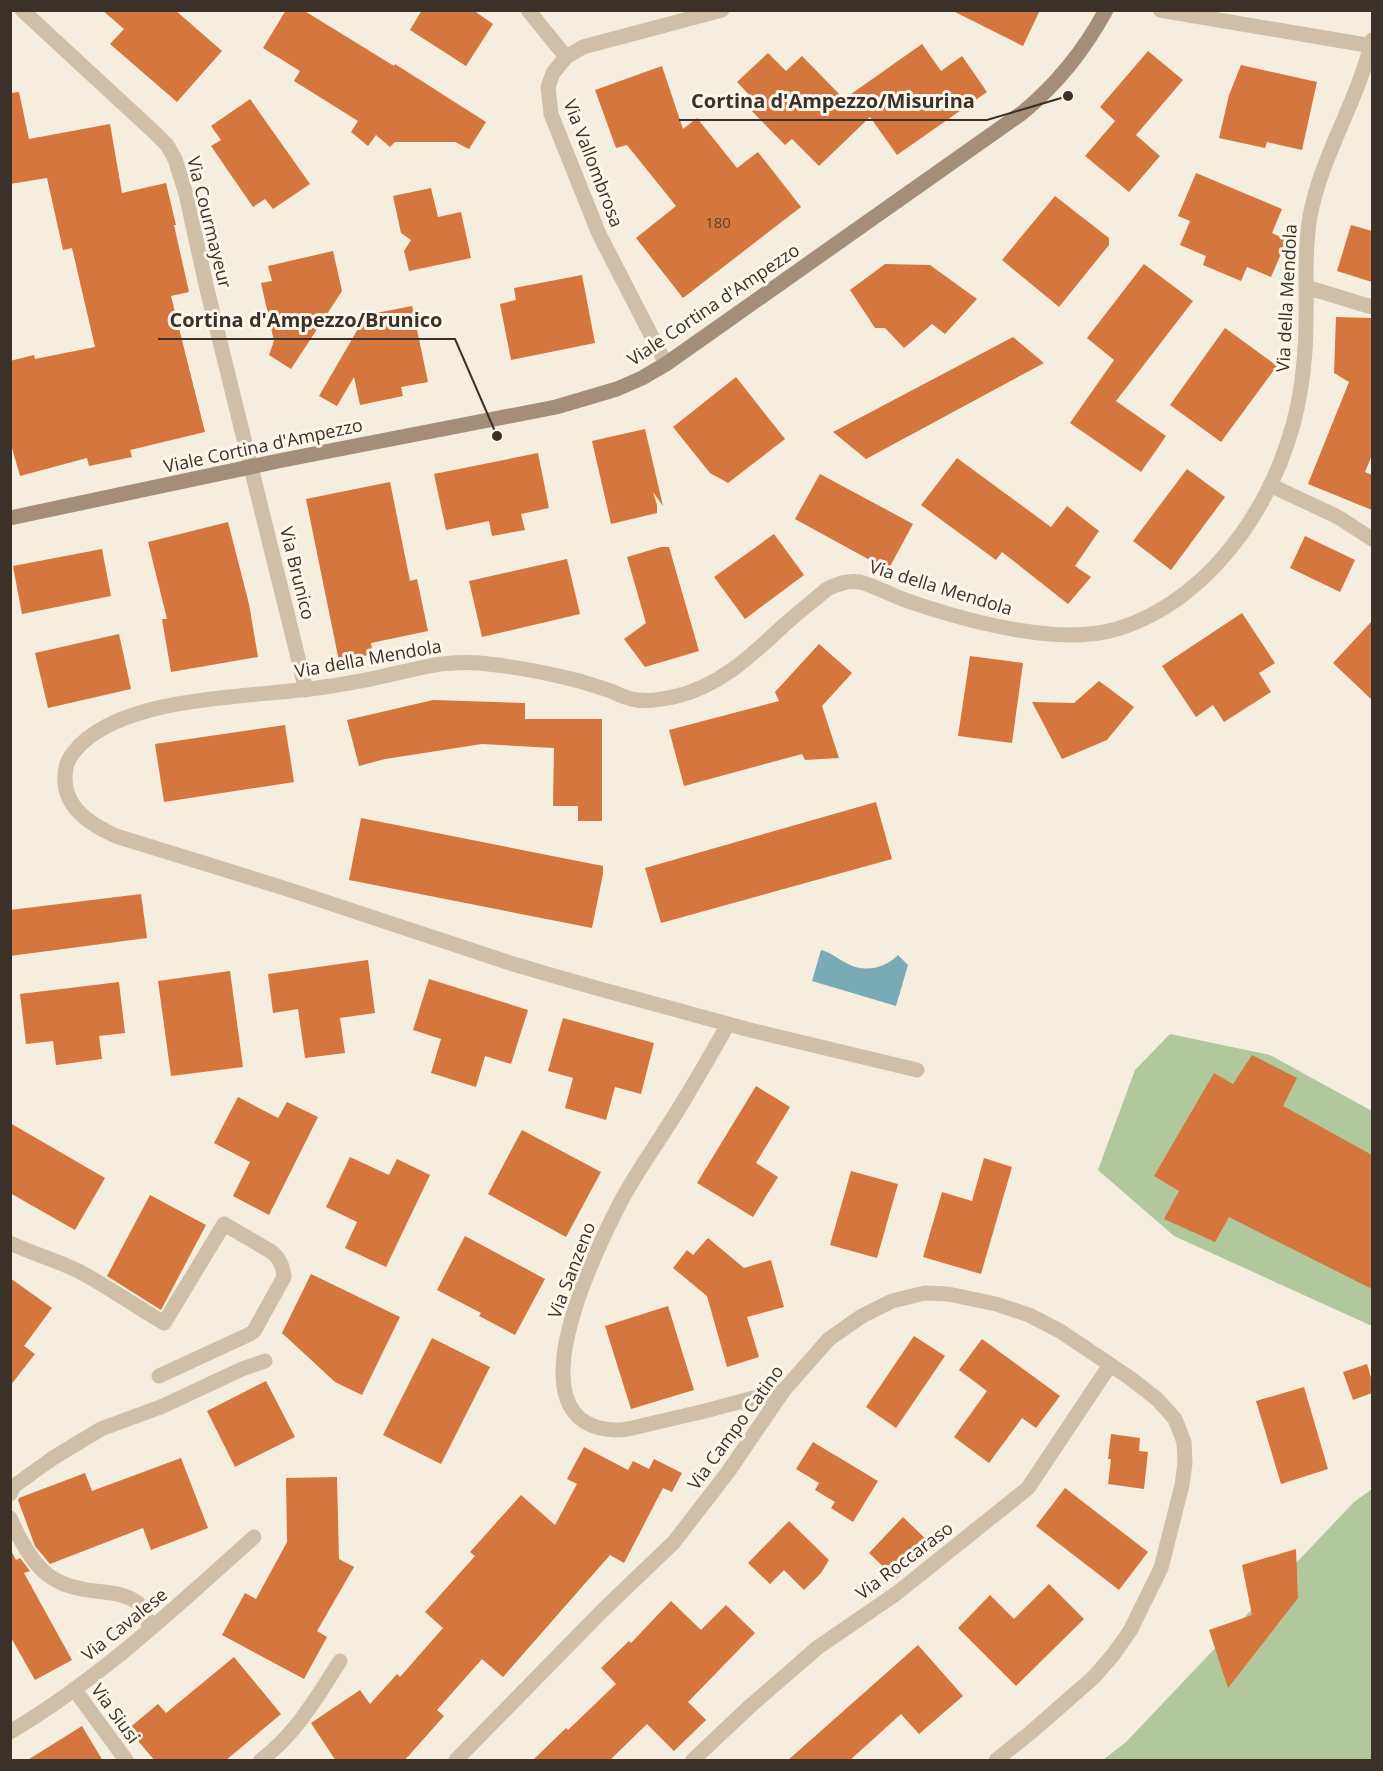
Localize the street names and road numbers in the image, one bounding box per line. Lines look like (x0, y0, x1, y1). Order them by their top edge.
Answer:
street label: Via Vallombrosa (559, 96, 629, 230)
street label: Via Courmayeur (182, 154, 238, 291)
street label: Via della Mendola (1270, 223, 1302, 373)
street label: Viale Cortina d'Ampezzo (622, 237, 804, 371)
street label: Viale Cortina d'Ampezzo (161, 412, 365, 478)
street label: Via Brunico (275, 524, 321, 622)
street label: Via della Mendola (866, 554, 1016, 620)
street label: Via della Mendola (293, 633, 443, 683)
street label: Via Sanzeno (542, 1218, 600, 1322)
street label: Via Campo Catino (682, 1360, 788, 1494)
street label: Via Roccaraso (850, 1516, 958, 1604)
street label: Via Cavalese (76, 1582, 172, 1666)
street label: Via Siusi (86, 1678, 146, 1748)

